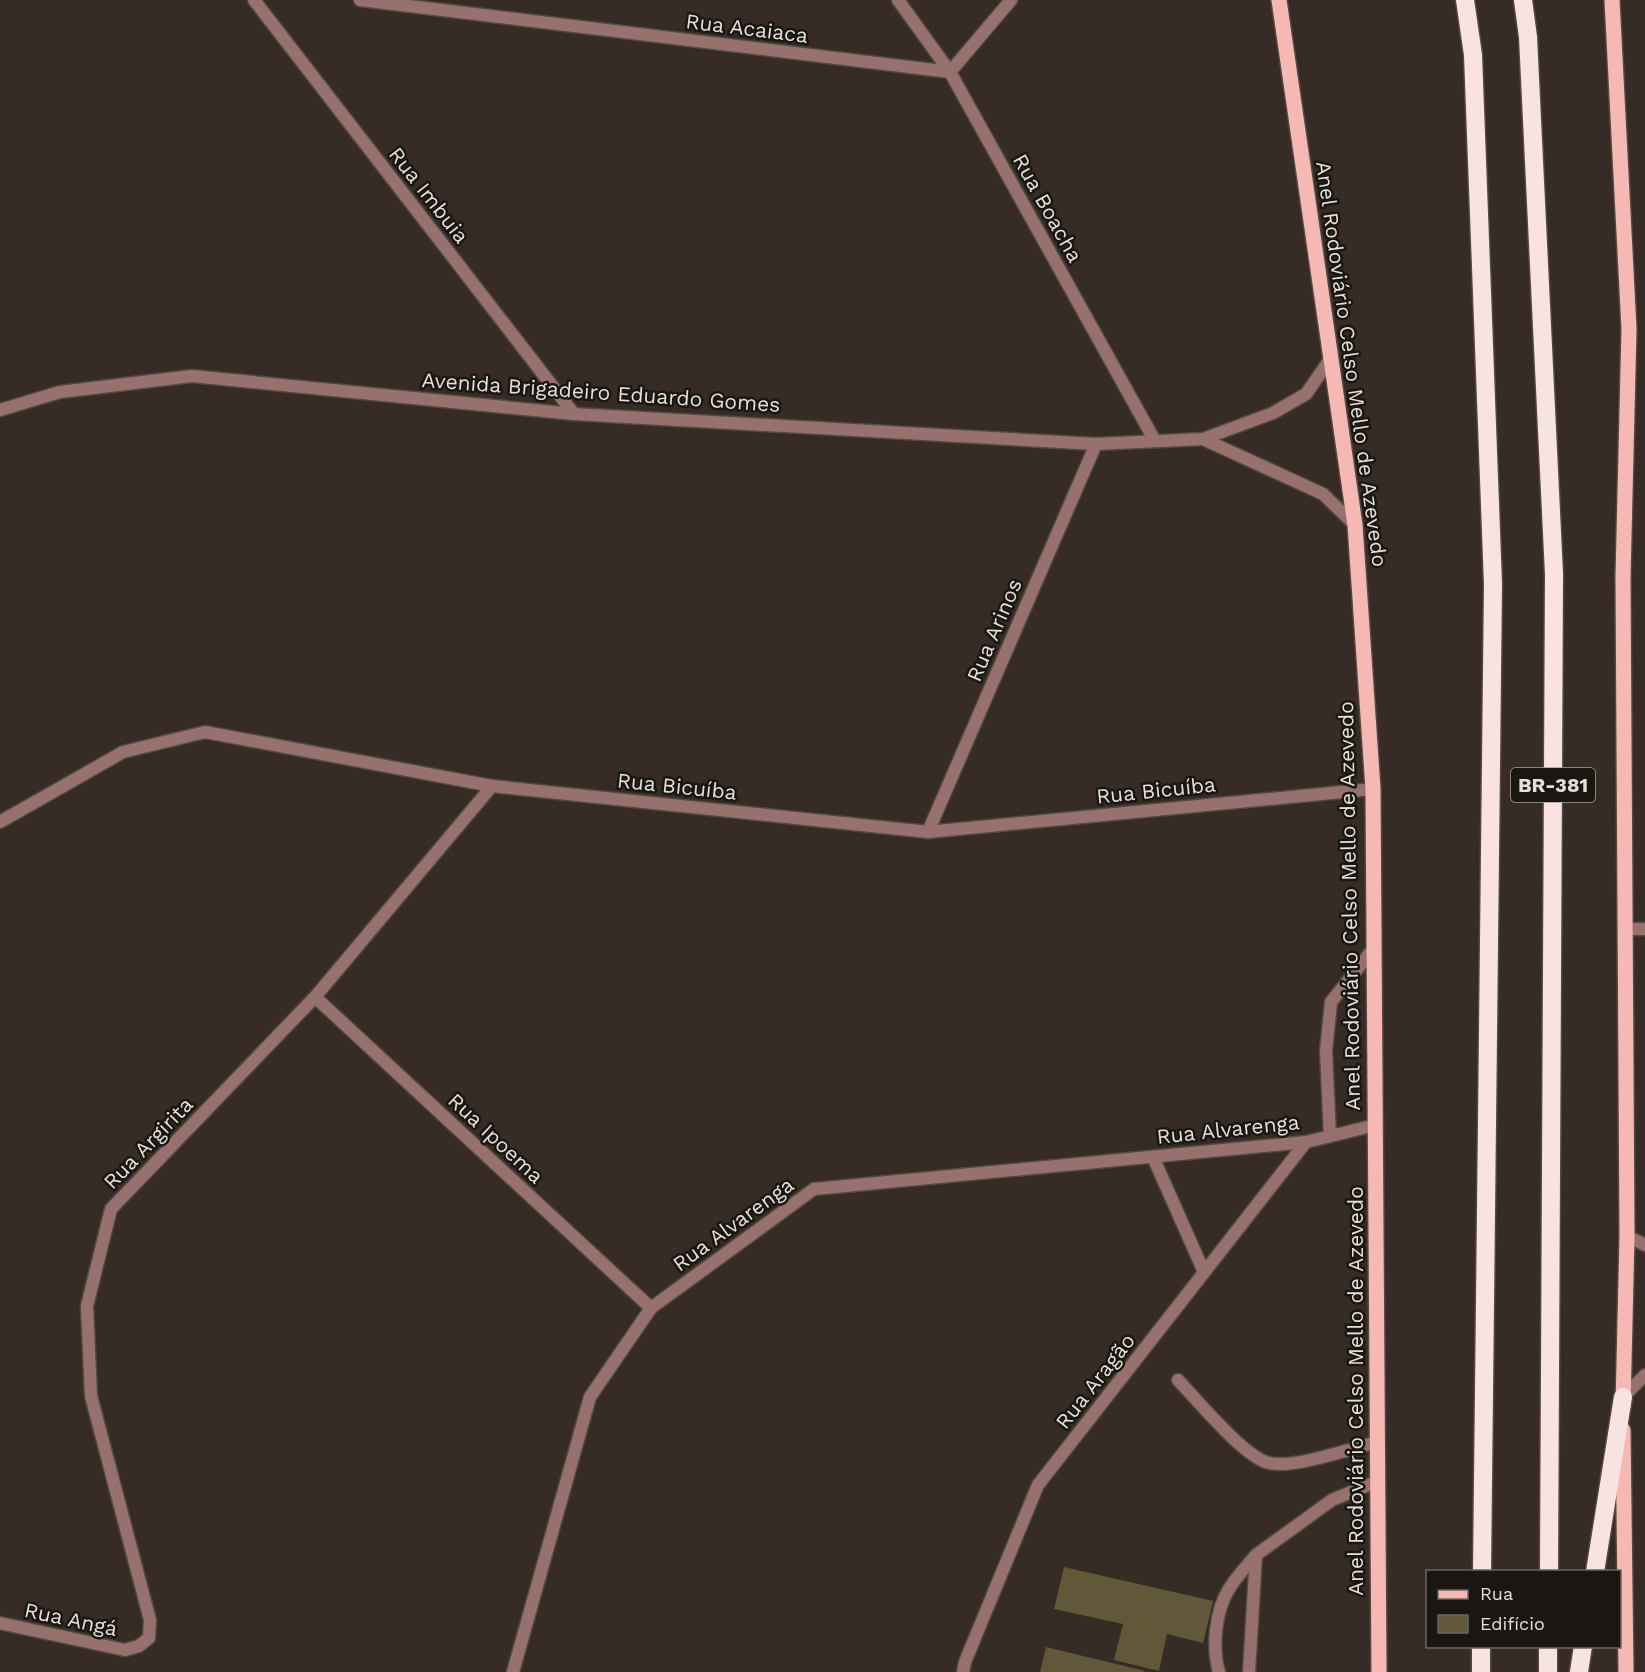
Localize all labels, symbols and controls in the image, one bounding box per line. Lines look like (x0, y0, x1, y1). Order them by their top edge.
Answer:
street label: Rua Acaiaca (685, 8, 810, 48)
street label: Rua Imbuia (384, 142, 474, 248)
street label: Rua Boacha (1008, 149, 1088, 267)
street label: Anel Rodoviário Celso Mello de Azevedo (1311, 159, 1393, 569)
street label: Avenida Brigadeiro Eduardo Gomes (421, 367, 781, 417)
street label: Rua Arinos (961, 575, 1027, 685)
street label: Anel Rodoviário Celso Mello de Azevedo (1333, 701, 1365, 1111)
street label: Rua Bicuíba (616, 767, 738, 805)
road number: BR-381 (1511, 768, 1595, 802)
street label: Rua Bicuíba (1095, 771, 1217, 809)
street label: Rua Ipoema (443, 1088, 549, 1189)
street label: Rua Argirita (98, 1092, 198, 1194)
street label: Rua Alvarenga (1155, 1109, 1301, 1149)
street label: Rua Alvarenga (668, 1172, 798, 1276)
street label: Anel Rodoviário Celso Mello de Azevedo (1343, 1186, 1368, 1596)
street label: Rua Aragão (1050, 1328, 1140, 1434)
legend (1426, 1570, 1621, 1648)
text: Rua (1480, 1583, 1513, 1604)
street label: Rua Angá (22, 1597, 120, 1641)
text: Edifício (1480, 1613, 1545, 1634)

